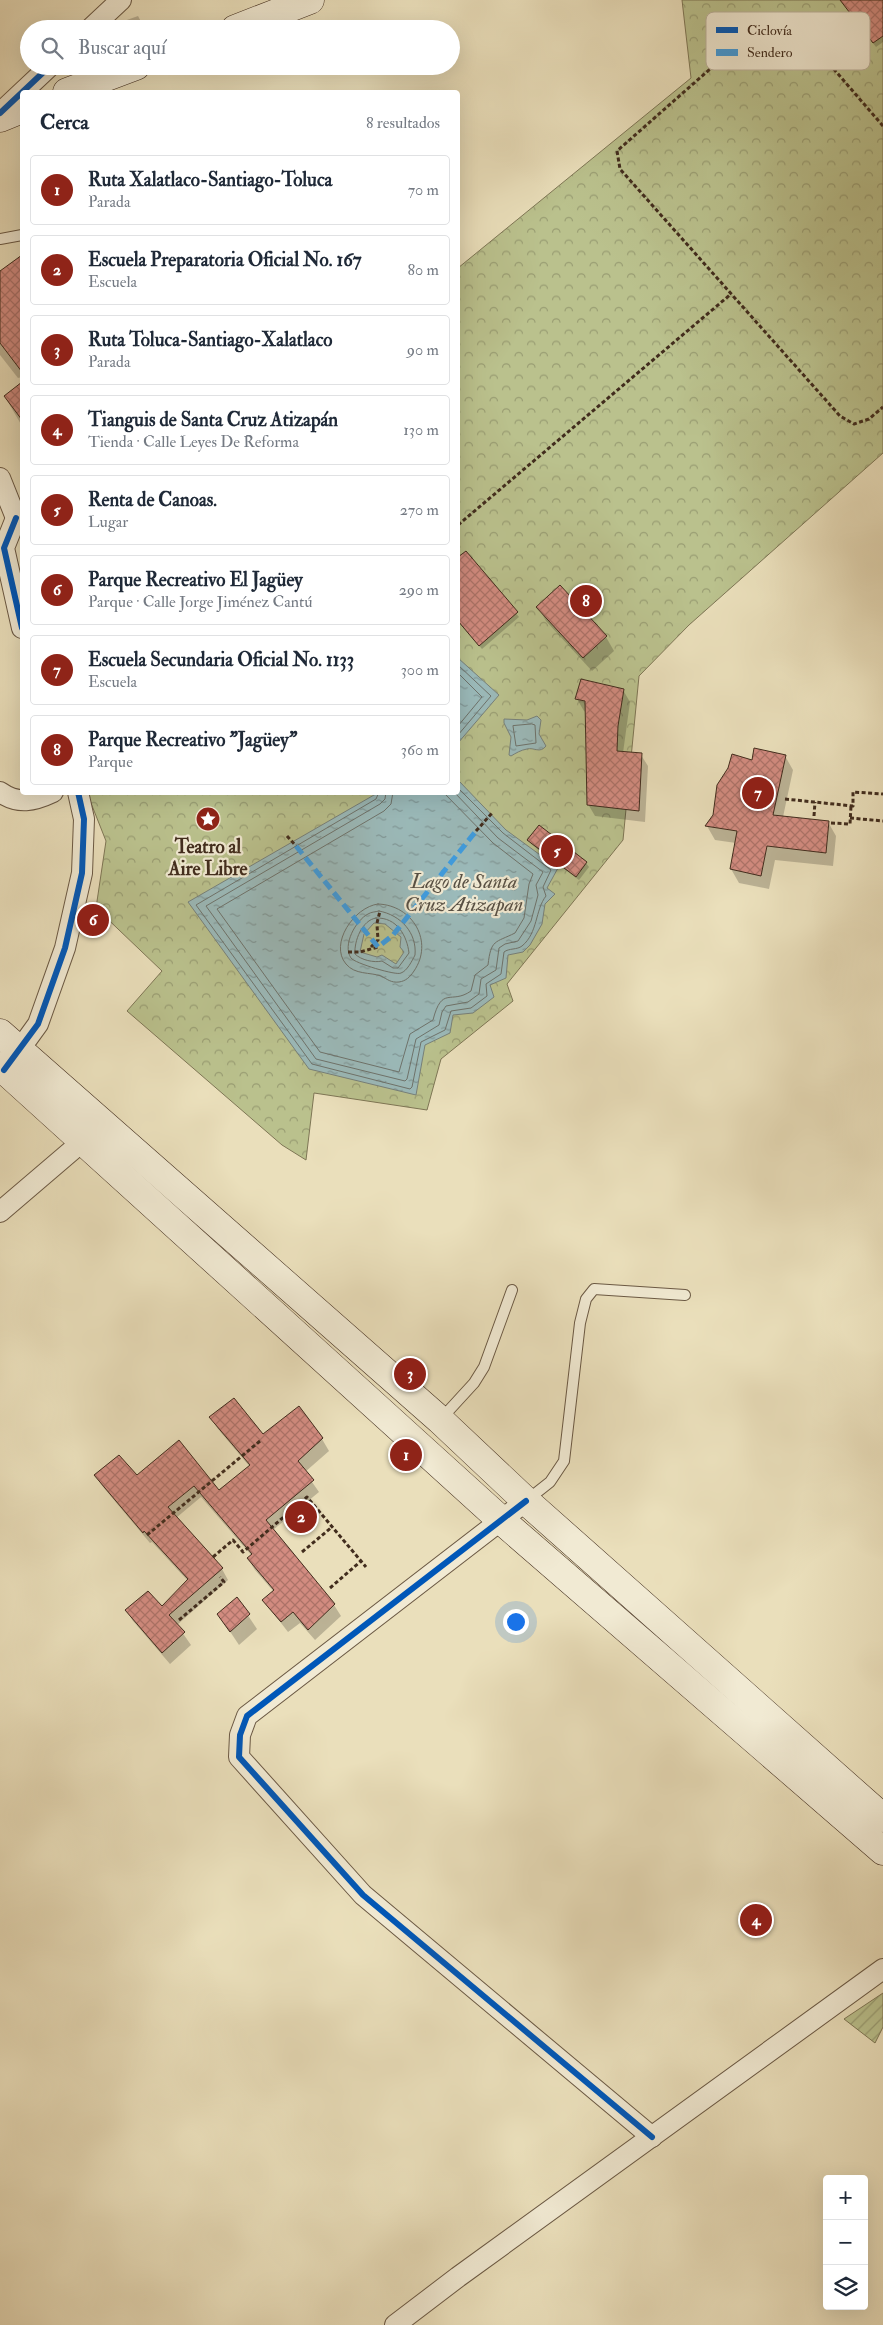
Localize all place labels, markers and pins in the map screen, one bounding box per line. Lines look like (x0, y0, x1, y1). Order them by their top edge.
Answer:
pin: 8 (570, 582, 602, 620)
pin: 7 (742, 774, 774, 812)
place icon: Teatro al Aire Libre (195, 806, 221, 832)
pin: 5 (541, 832, 573, 870)
place label: Teatro al Aire Libre (167, 835, 248, 881)
pin: 6 (77, 901, 109, 939)
pin: 3 (394, 1355, 426, 1393)
pin: 1 (390, 1436, 422, 1474)
pin: 2 (285, 1498, 317, 1536)
pin: 4 (740, 1901, 772, 1939)

